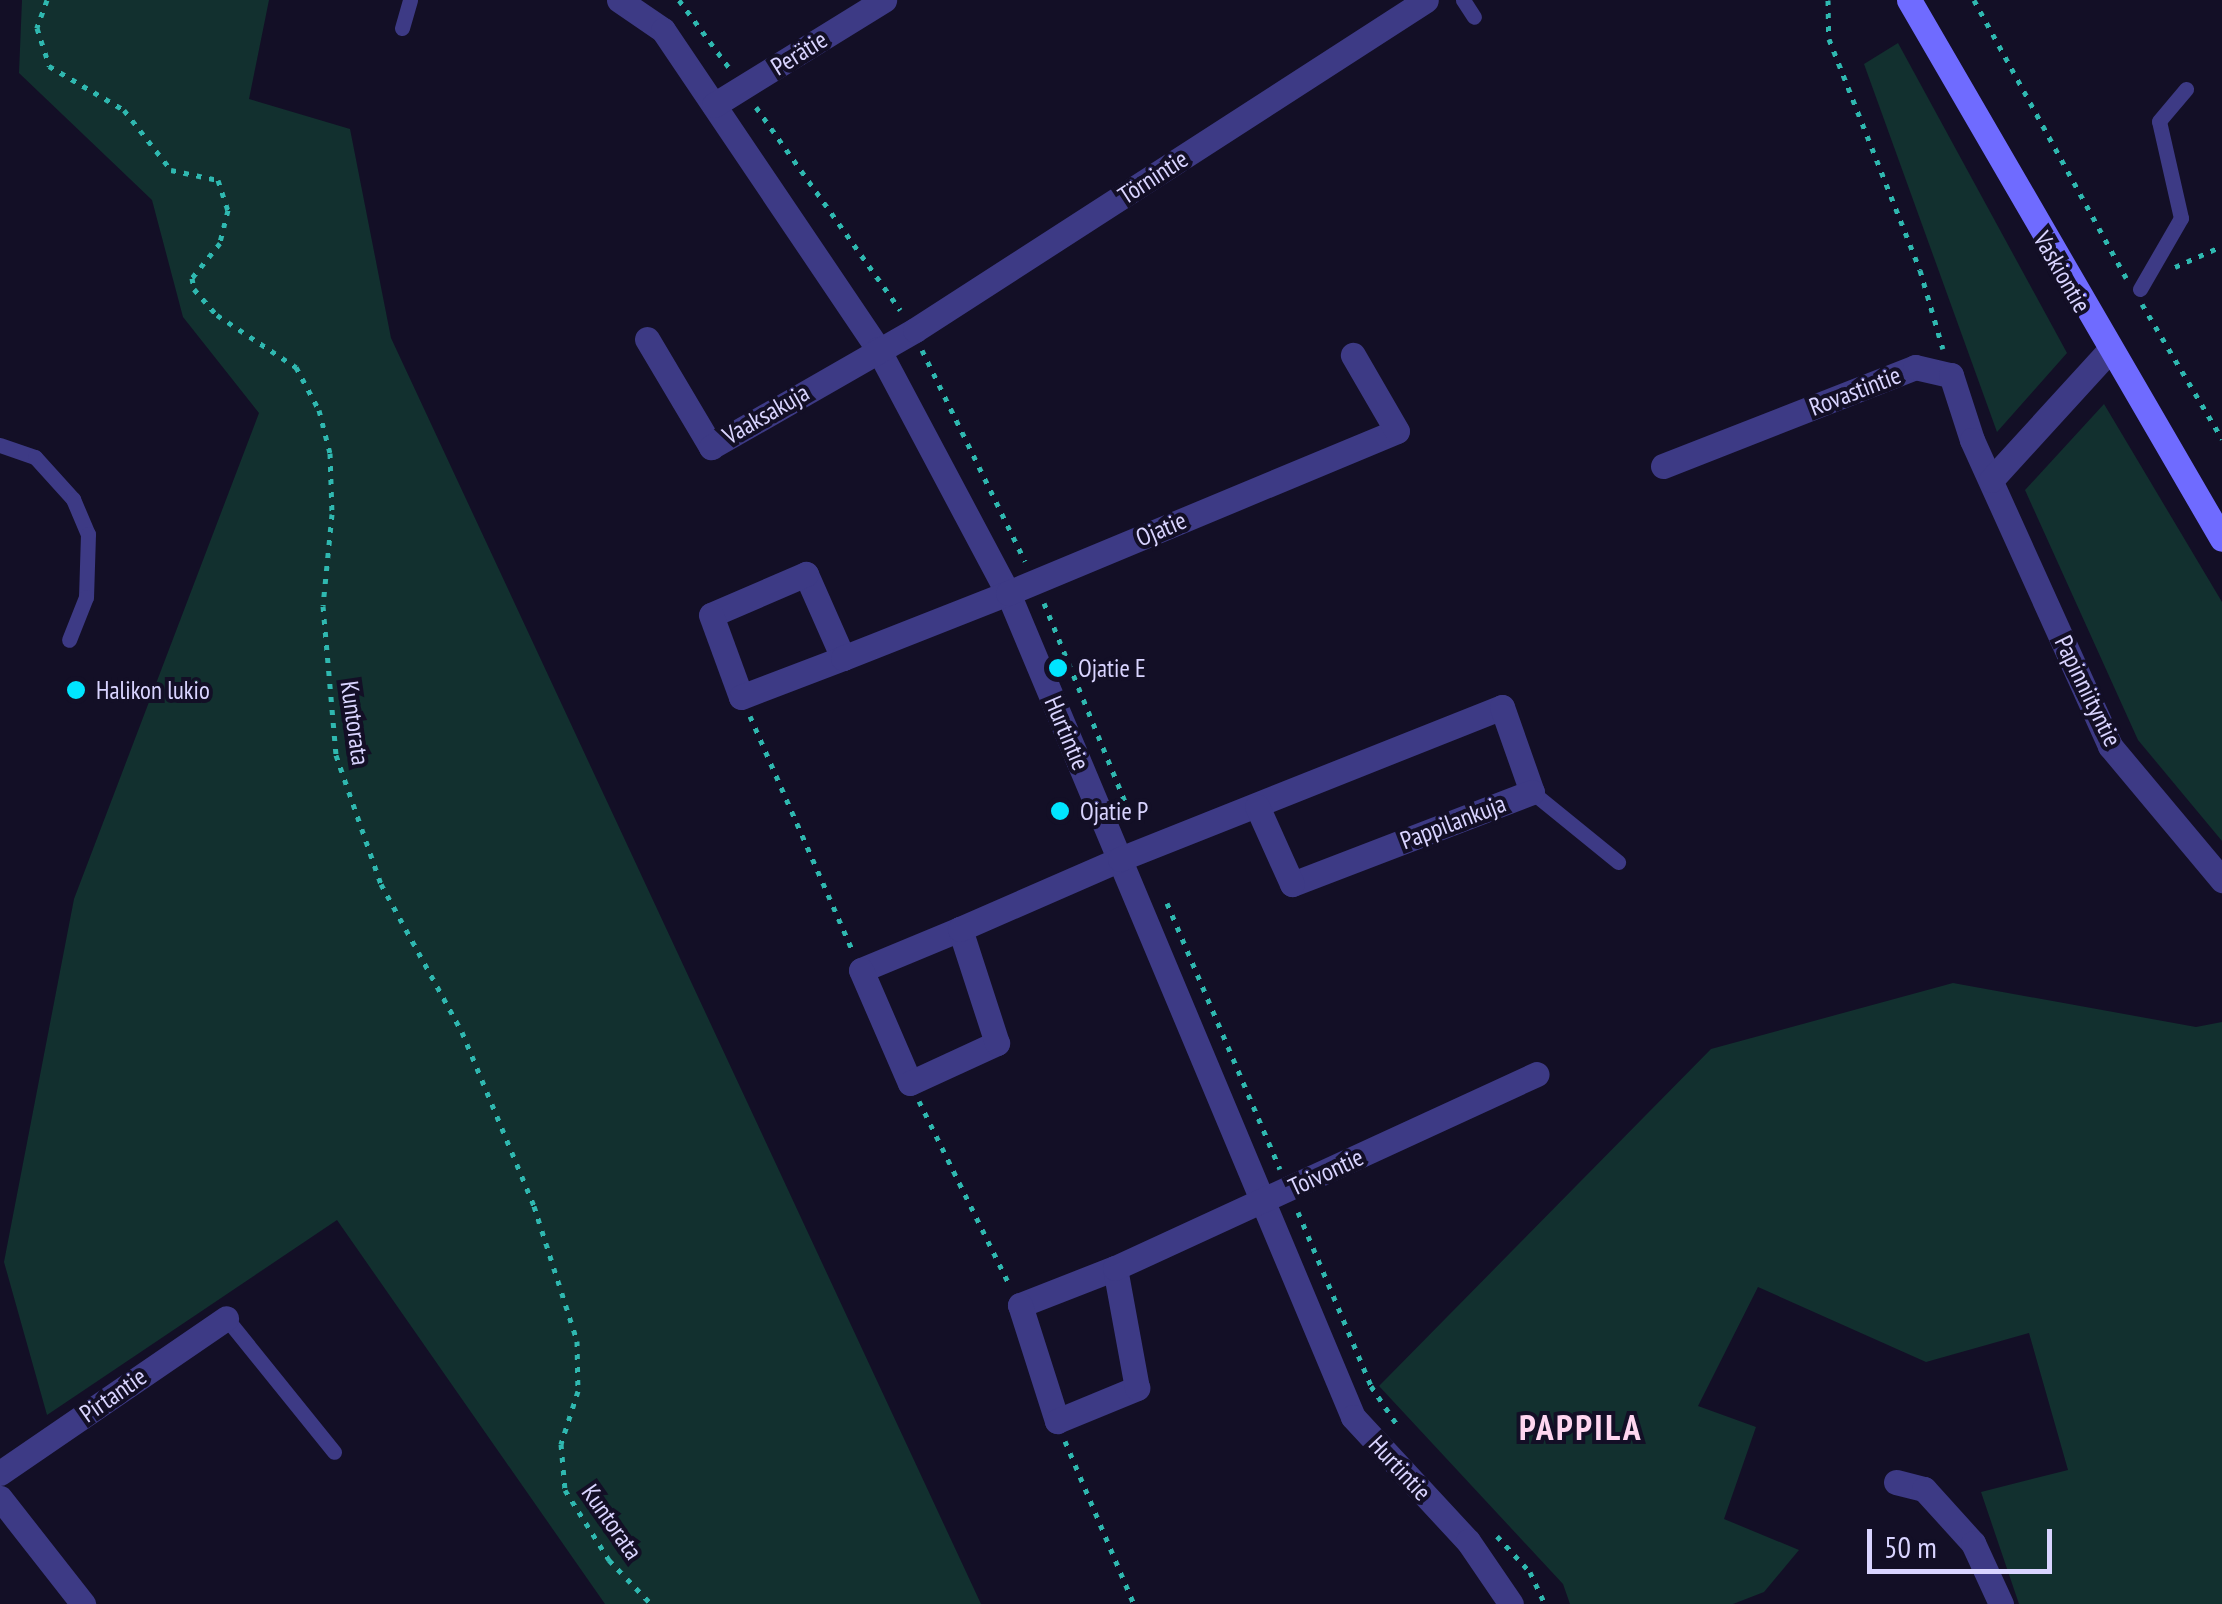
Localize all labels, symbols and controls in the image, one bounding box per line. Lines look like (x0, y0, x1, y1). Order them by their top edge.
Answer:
street label: Perätie (765, 24, 833, 82)
street label: Törnintie (1113, 143, 1193, 211)
street label: Vaskiontie (2027, 226, 2097, 318)
street label: Rovastintie (1805, 360, 1905, 422)
street label: Vaaksakuja (718, 377, 814, 451)
street label: Ojatie (1131, 505, 1191, 553)
street label: Papinniityntie (2048, 631, 2128, 751)
place label: Ojatie E (1078, 653, 1146, 683)
marker: Ojatie E (1047, 657, 1069, 679)
place label: Halikon lukio (96, 675, 210, 705)
marker: Halikon lukio (65, 679, 87, 701)
street label: Kuntorata (334, 679, 376, 767)
street label: Hurtintie (1038, 691, 1096, 775)
street label: Pappilankuja (1396, 788, 1510, 856)
place label: Ojatie P (1080, 796, 1148, 826)
marker: Ojatie P (1049, 800, 1071, 822)
street label: Toivontie (1284, 1142, 1368, 1202)
street label: Pirtantie (74, 1361, 152, 1429)
district label: PAPPILA (1519, 1406, 1643, 1448)
street label: Hurtintie (1363, 1429, 1437, 1507)
street label: Kuntorata (575, 1479, 649, 1565)
scale bar (1872, 1509, 2057, 1571)
text: 50 m (1884, 1527, 1937, 1566)

